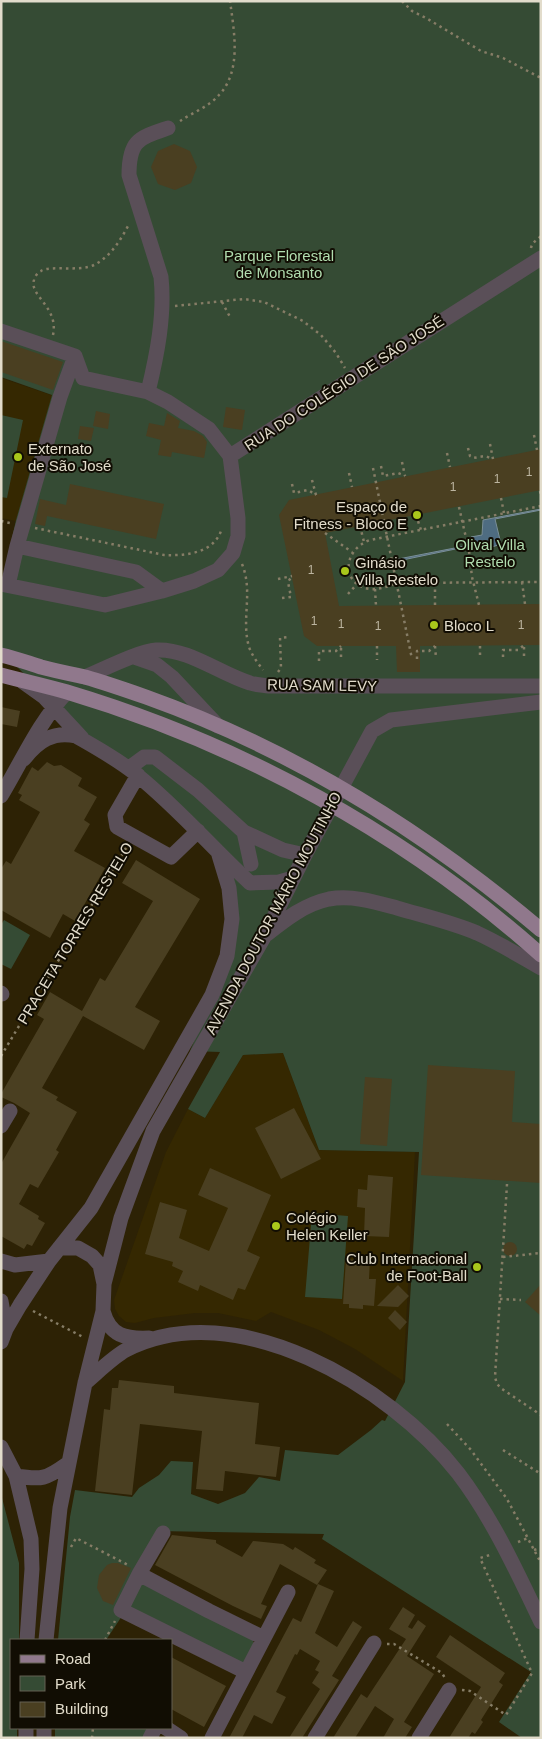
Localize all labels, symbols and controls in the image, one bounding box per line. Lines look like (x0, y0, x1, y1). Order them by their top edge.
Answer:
park label: Parque Florestal de Monsanto (224, 247, 334, 281)
street label: RUA DO COLÉGIO DE SÃO JOSÉ (241, 312, 447, 454)
place label: Externato de São José (28, 440, 111, 474)
marker: Externato de São José (12, 451, 24, 463)
house number: 1 (526, 465, 533, 479)
house number: 1 (494, 472, 501, 486)
house number: 1 (450, 480, 457, 494)
place label: Espaço de Fitness - Bloco E (294, 498, 407, 532)
marker: Espaço de Fitness - Bloco E (411, 509, 423, 521)
park label: Olival Villa Restelo (455, 536, 526, 570)
place label: Ginásio Villa Restelo (355, 554, 438, 588)
house number: 1 (308, 563, 315, 577)
marker: Ginásio Villa Restelo (339, 565, 351, 577)
house number: 1 (311, 614, 318, 628)
house number: 1 (338, 617, 345, 631)
place label: Bloco L (444, 617, 494, 634)
house number: 1 (518, 618, 525, 632)
house number: 1 (375, 619, 382, 633)
marker: Bloco L (428, 619, 440, 631)
street label: RUA SAM LEVY (267, 676, 377, 694)
street label: AVENIDA DOUTOR MÁRIO MOUTINHO (202, 789, 344, 1037)
street label: PRACETA TORRES RESTELO (14, 839, 136, 1027)
place label: Colégio Helen Keller (286, 1209, 368, 1243)
marker: Colégio Helen Keller (270, 1220, 282, 1232)
place label: Club Internacional de Foot-Ball (346, 1250, 467, 1284)
marker: Club Internacional de Foot-Ball (471, 1261, 483, 1273)
legend (10, 1639, 172, 1729)
text: Road (55, 1650, 91, 1667)
text: Park (55, 1675, 86, 1692)
text: Building (55, 1700, 108, 1717)

